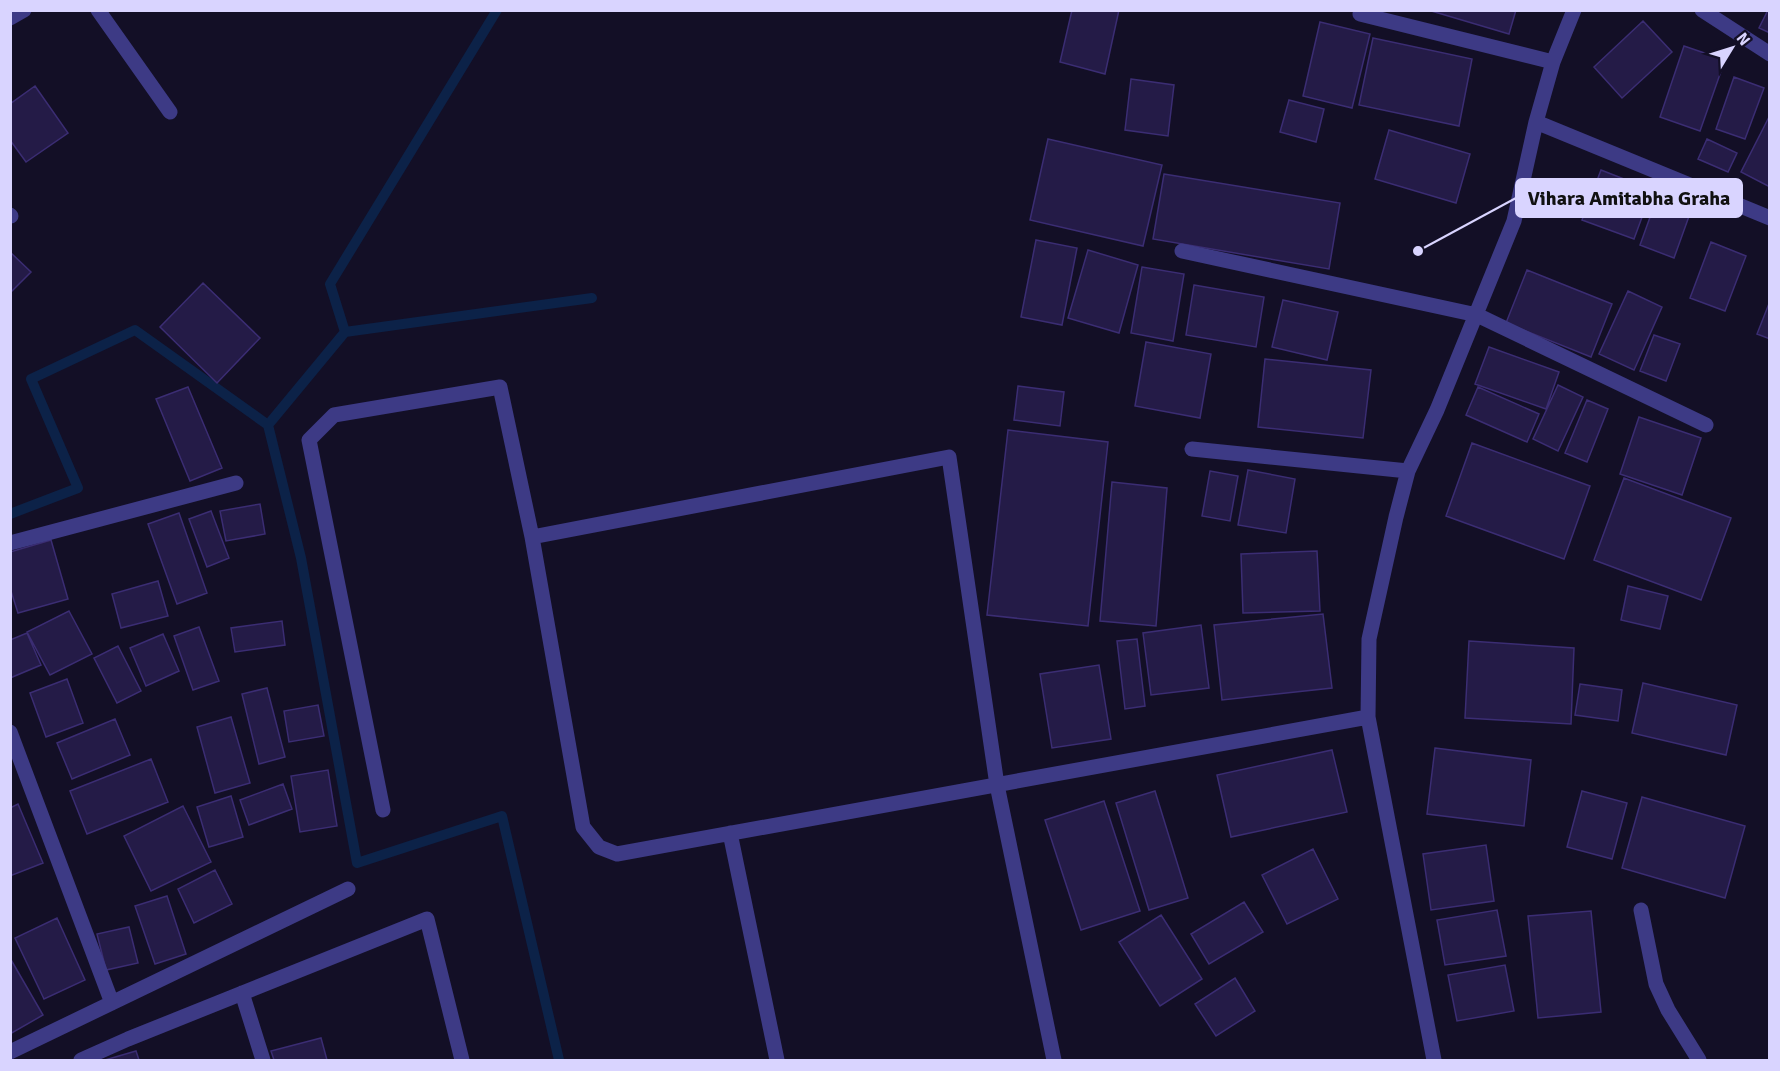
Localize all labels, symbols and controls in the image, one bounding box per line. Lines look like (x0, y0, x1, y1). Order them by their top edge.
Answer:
north arrow (1702, 18, 1762, 78)
text: N (1732, 29, 1754, 50)
callout: Vihara Amitabha Graha (1516, 179, 1742, 217)
text: Vihara Amitabha Graha (1528, 186, 1730, 211)

